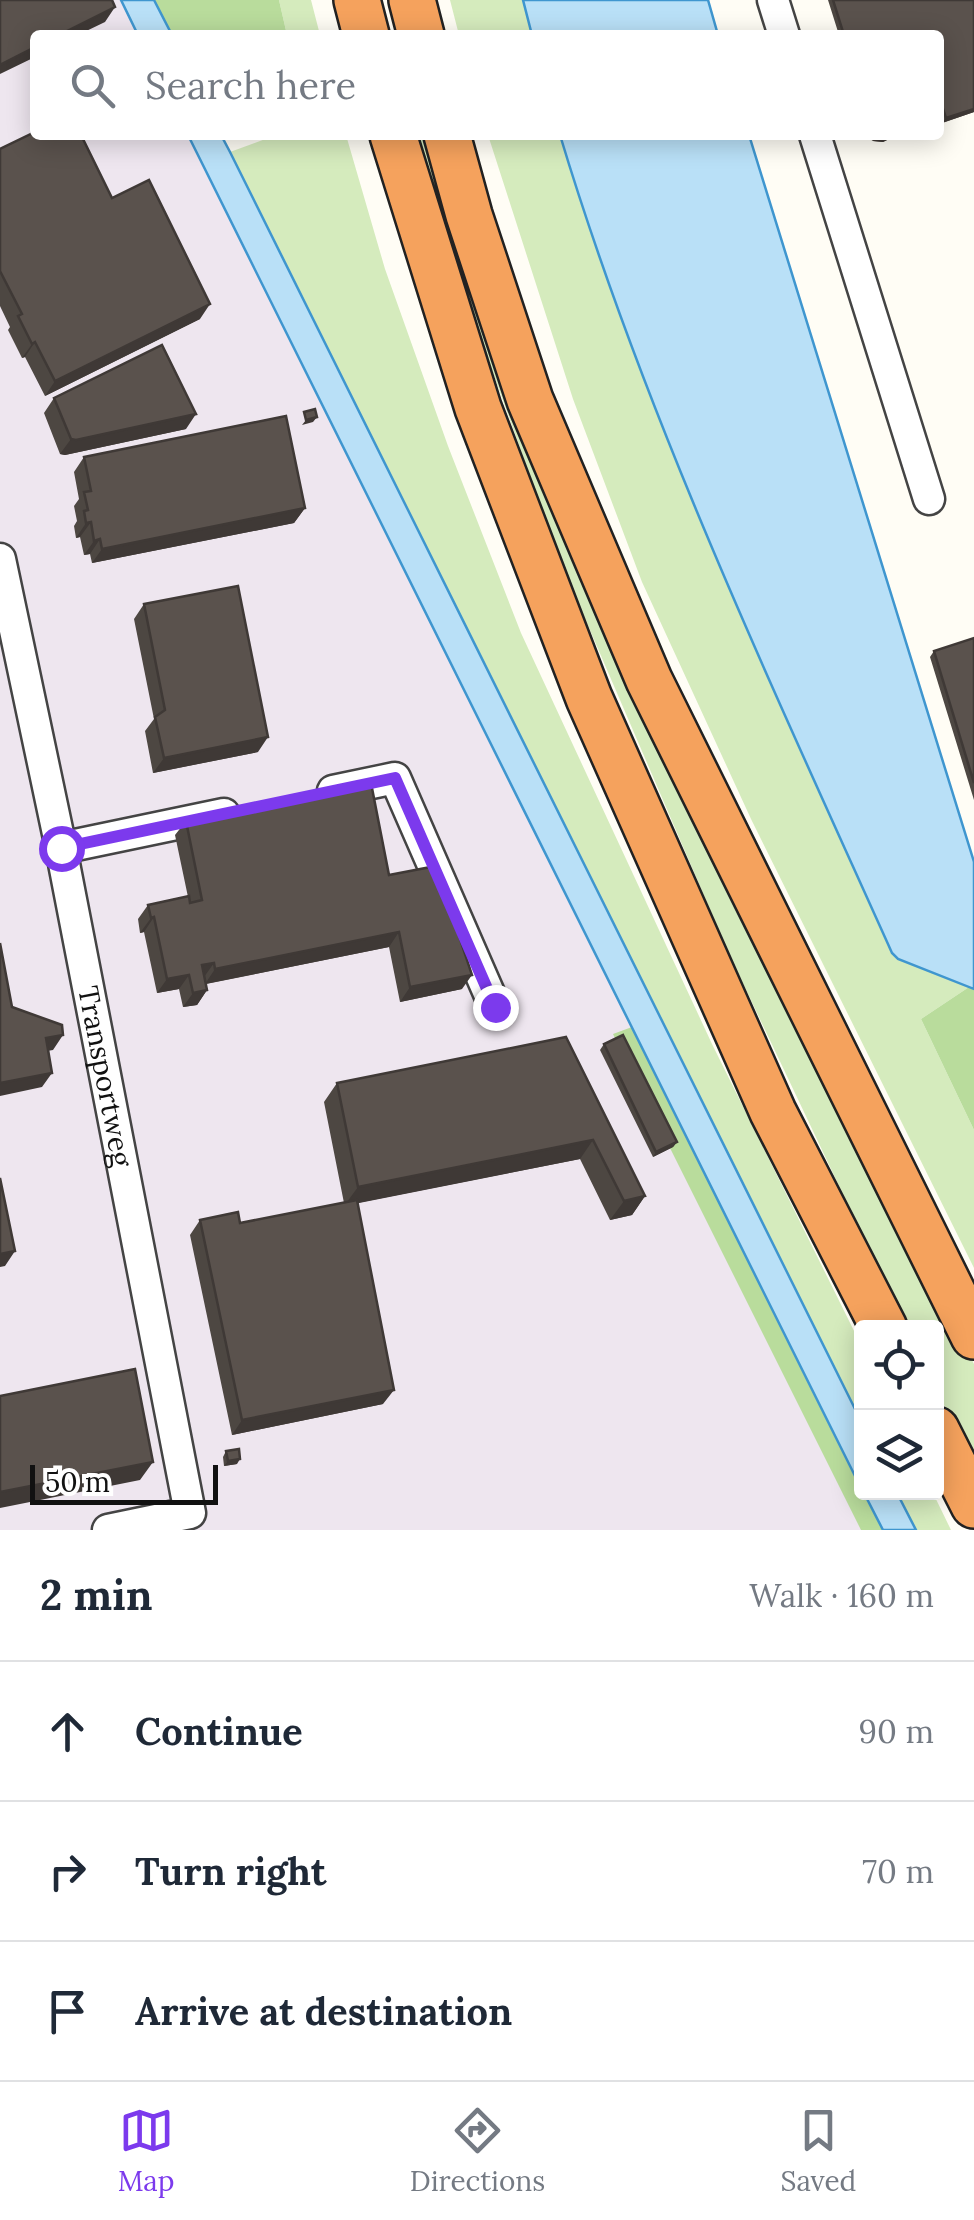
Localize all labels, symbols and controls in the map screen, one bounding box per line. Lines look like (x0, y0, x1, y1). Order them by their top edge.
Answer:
search box (30, 30, 944, 140)
icon: search (65, 58, 120, 113)
text: Search here (145, 61, 356, 109)
route start (39, 826, 85, 872)
street label: Transportweg (70, 983, 141, 1170)
route end (473, 985, 519, 1031)
map controls (854, 1320, 944, 1500)
button: locate (854, 1320, 944, 1410)
button: layers (854, 1410, 944, 1500)
scale bar (30, 1460, 218, 1504)
text: 50 m (45, 1464, 110, 1500)
text: 2 min (40, 1568, 153, 1622)
text: Walk · 160 m (749, 1575, 934, 1616)
icon: ahead (40, 1704, 95, 1759)
text: Continue (135, 1707, 303, 1755)
text: 90 m (859, 1711, 934, 1752)
icon: right (40, 1844, 95, 1899)
text: Turn right (135, 1847, 326, 1895)
text: 70 m (862, 1851, 934, 1892)
icon: arrive (40, 1984, 95, 2039)
text: Arrive at destination (135, 1987, 512, 2035)
tab: Map (118, 2103, 175, 2199)
tab: Directions (410, 2103, 545, 2199)
tab: Saved (781, 2103, 856, 2199)

